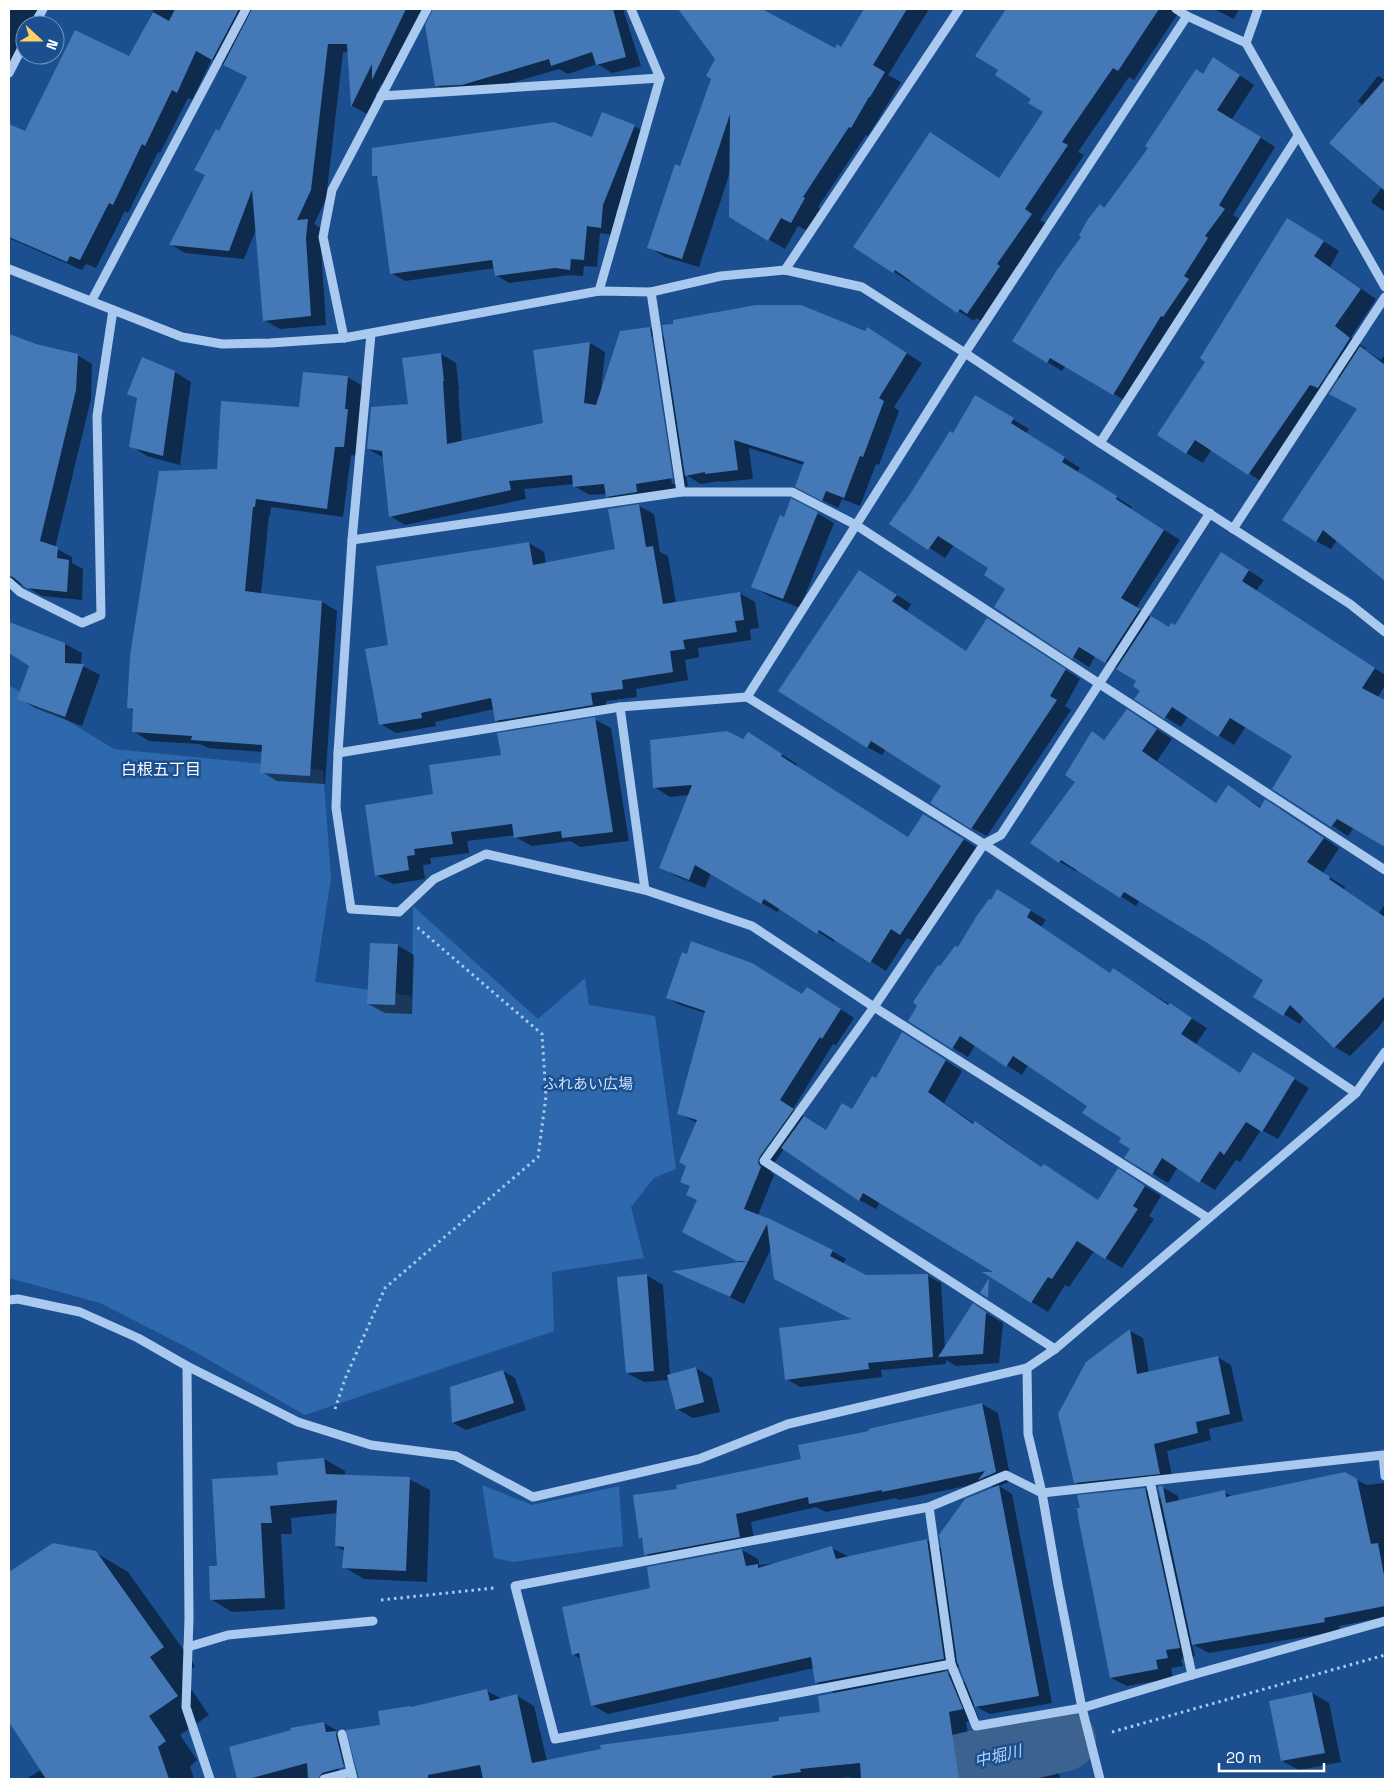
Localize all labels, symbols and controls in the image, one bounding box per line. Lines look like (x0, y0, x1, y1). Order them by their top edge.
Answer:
north arrow (15, 15, 65, 65)
text: N (42, 37, 62, 52)
district label: 白根五丁目 (121, 759, 201, 780)
park label: ふれあい広場 (543, 1074, 633, 1093)
water label: 中堀川 (972, 1740, 1026, 1772)
scale bar (1219, 1740, 1324, 1772)
text: 20 m (1226, 1748, 1261, 1767)

